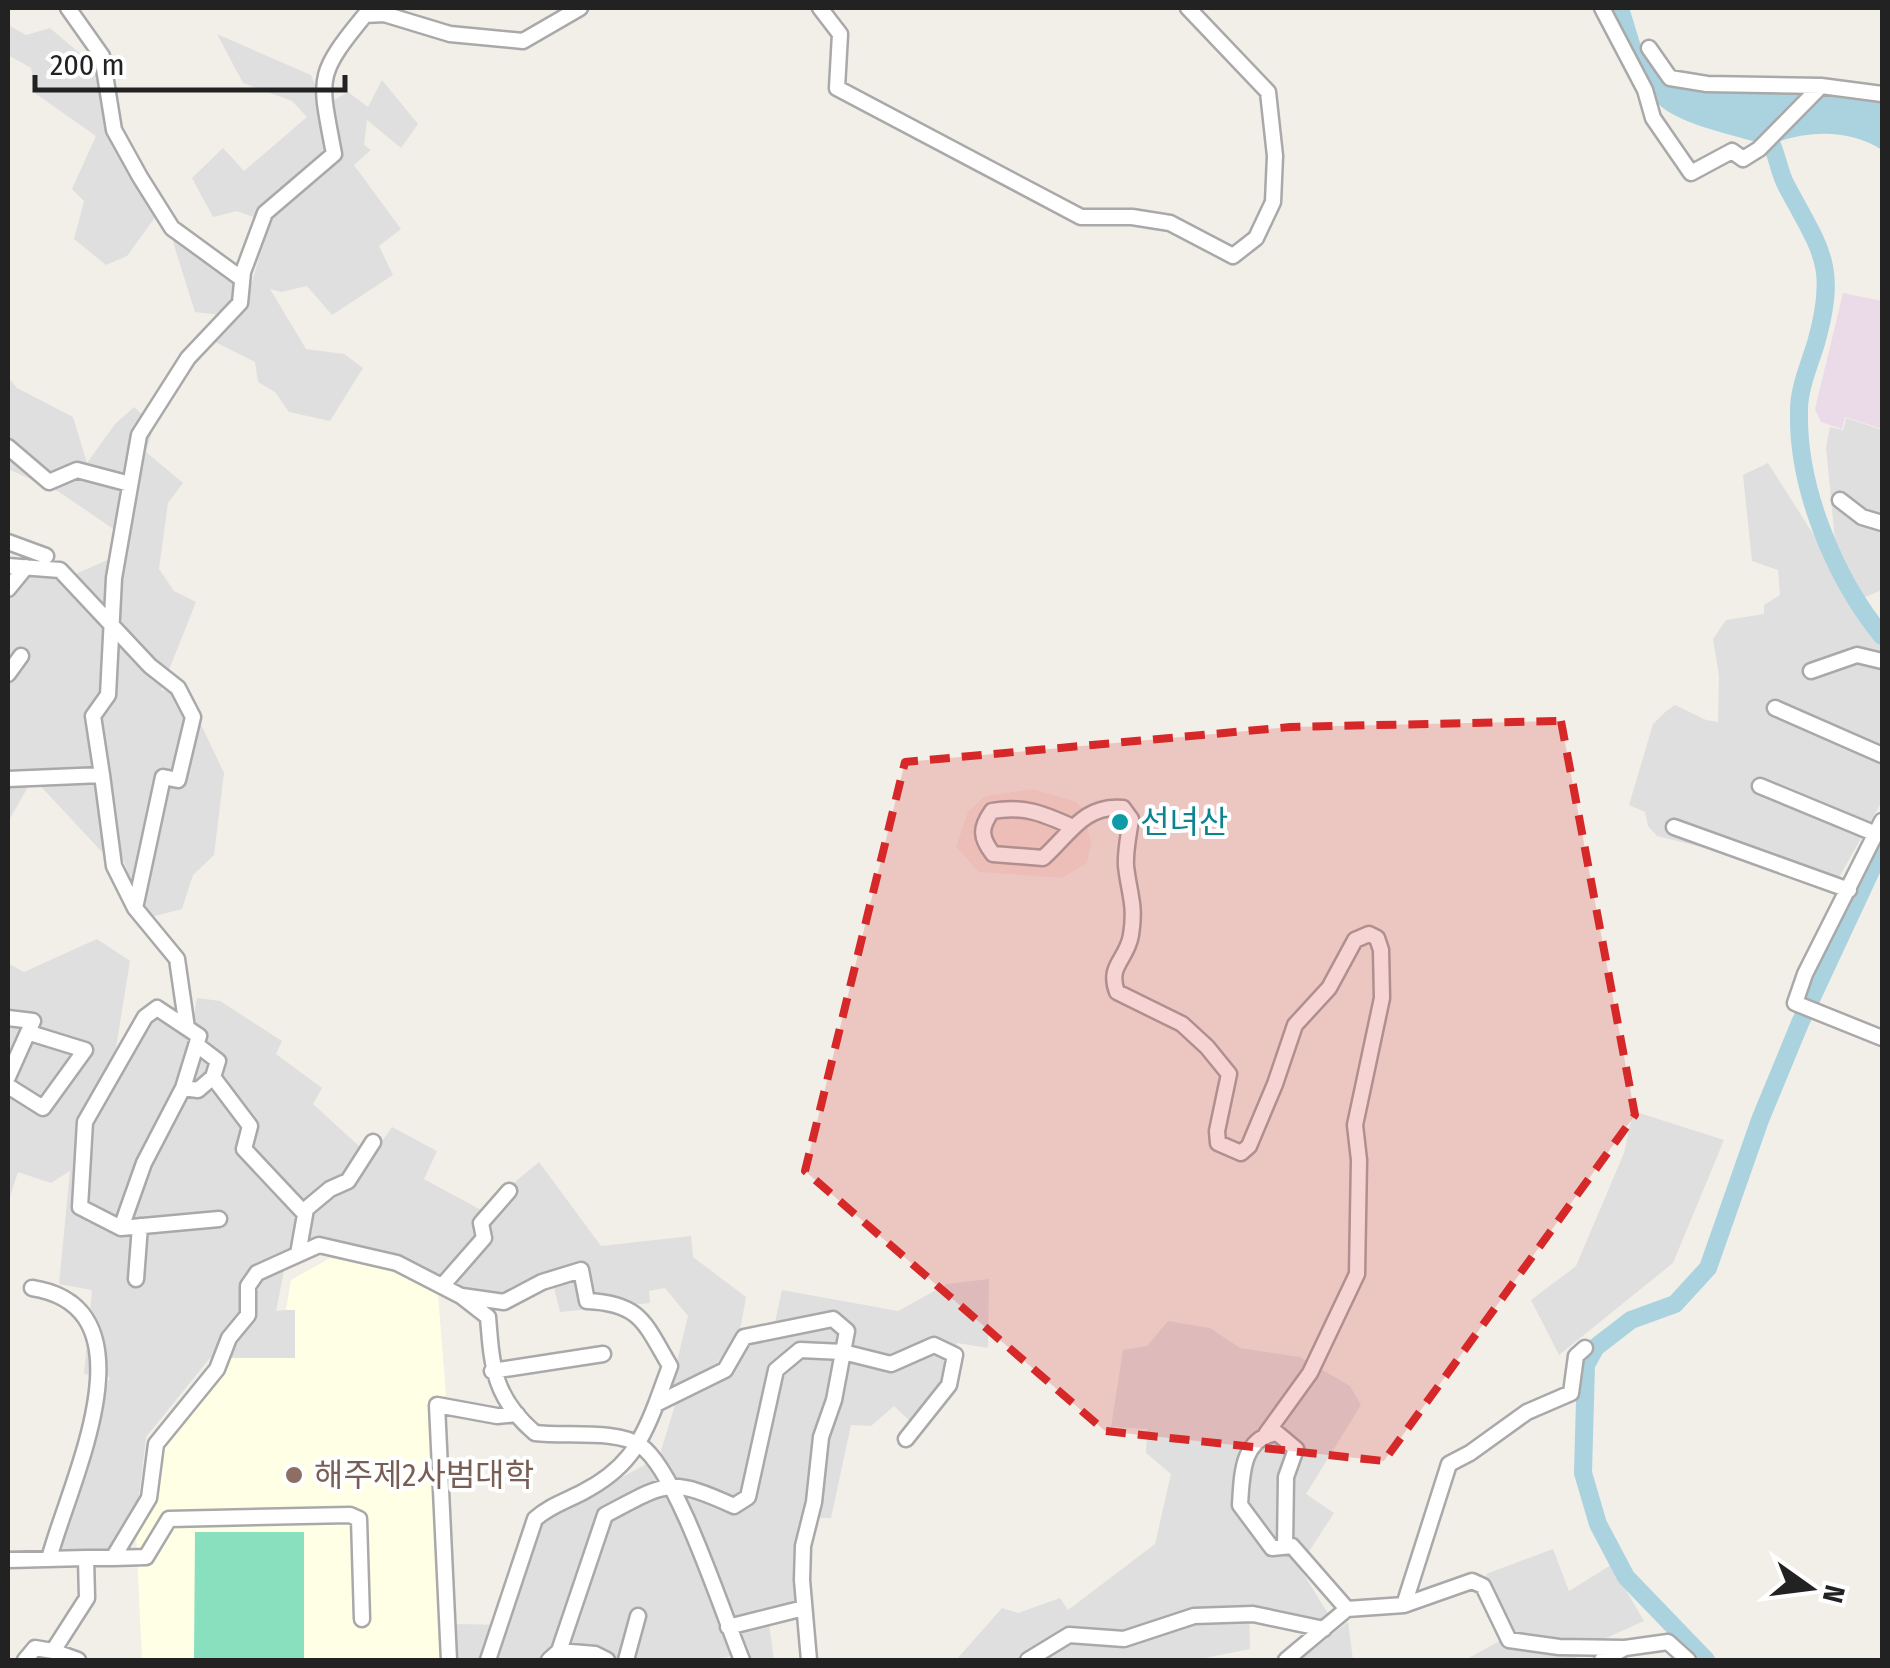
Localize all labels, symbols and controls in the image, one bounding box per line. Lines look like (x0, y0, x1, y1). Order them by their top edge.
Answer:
scale bar (35, 30, 345, 92)
text: 200 m (50, 47, 125, 83)
place label: 선녀산 (1140, 803, 1228, 841)
marker: 선녀산 (1109, 811, 1131, 833)
place label: 해주제2사범대학 (314, 1456, 534, 1494)
marker: 해주제2사범대학 (283, 1464, 305, 1486)
north arrow (1760, 1538, 1860, 1638)
text: N (1816, 1582, 1852, 1606)

